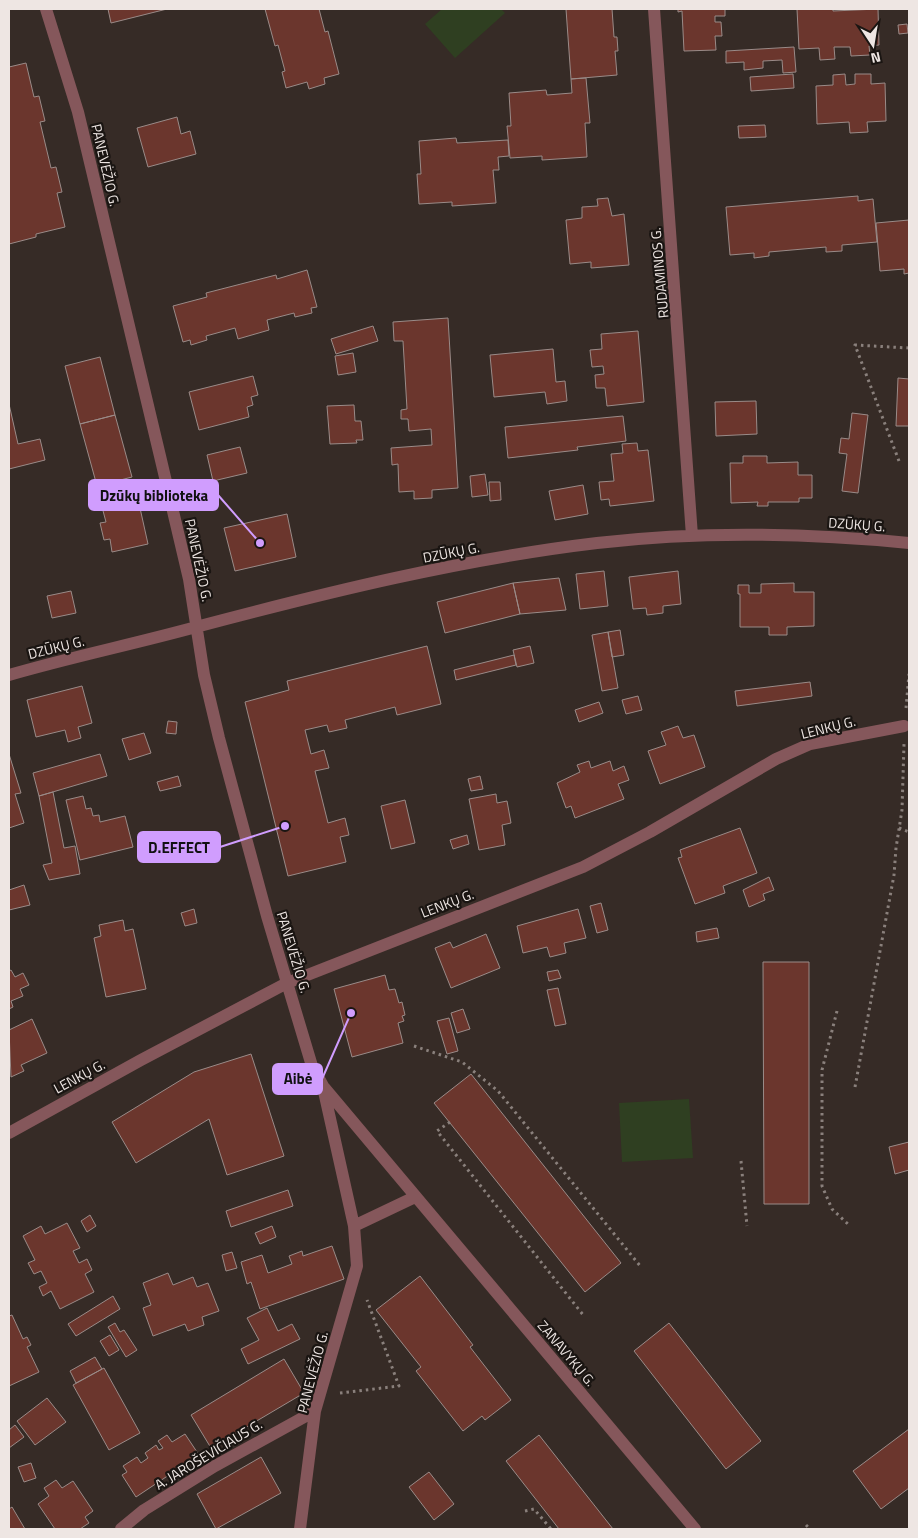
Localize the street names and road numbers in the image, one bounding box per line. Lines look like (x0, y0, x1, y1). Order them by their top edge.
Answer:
street label: PANEVĖŽIO G. (86, 122, 126, 208)
street label: RUDAMINOS G. (645, 227, 673, 319)
street label: DZŪKŲ G. (828, 512, 886, 536)
street label: PANEVĖŽIO G. (180, 517, 218, 603)
street label: DZŪKŲ G. (421, 536, 481, 568)
street label: DZŪKŲ G. (26, 630, 86, 664)
street label: LENKŲ G. (798, 710, 858, 744)
street label: LENKŲ G. (417, 883, 477, 923)
street label: PANEVĖŽIO G. (272, 909, 316, 995)
street label: LENKŲ G. (50, 1054, 108, 1098)
street label: ZANAVYKŲ G. (533, 1315, 601, 1391)
street label: PANEVĖŽIO G. (291, 1329, 333, 1415)
street label: A. JAROŠEVIČIAUS G. (150, 1414, 266, 1494)

